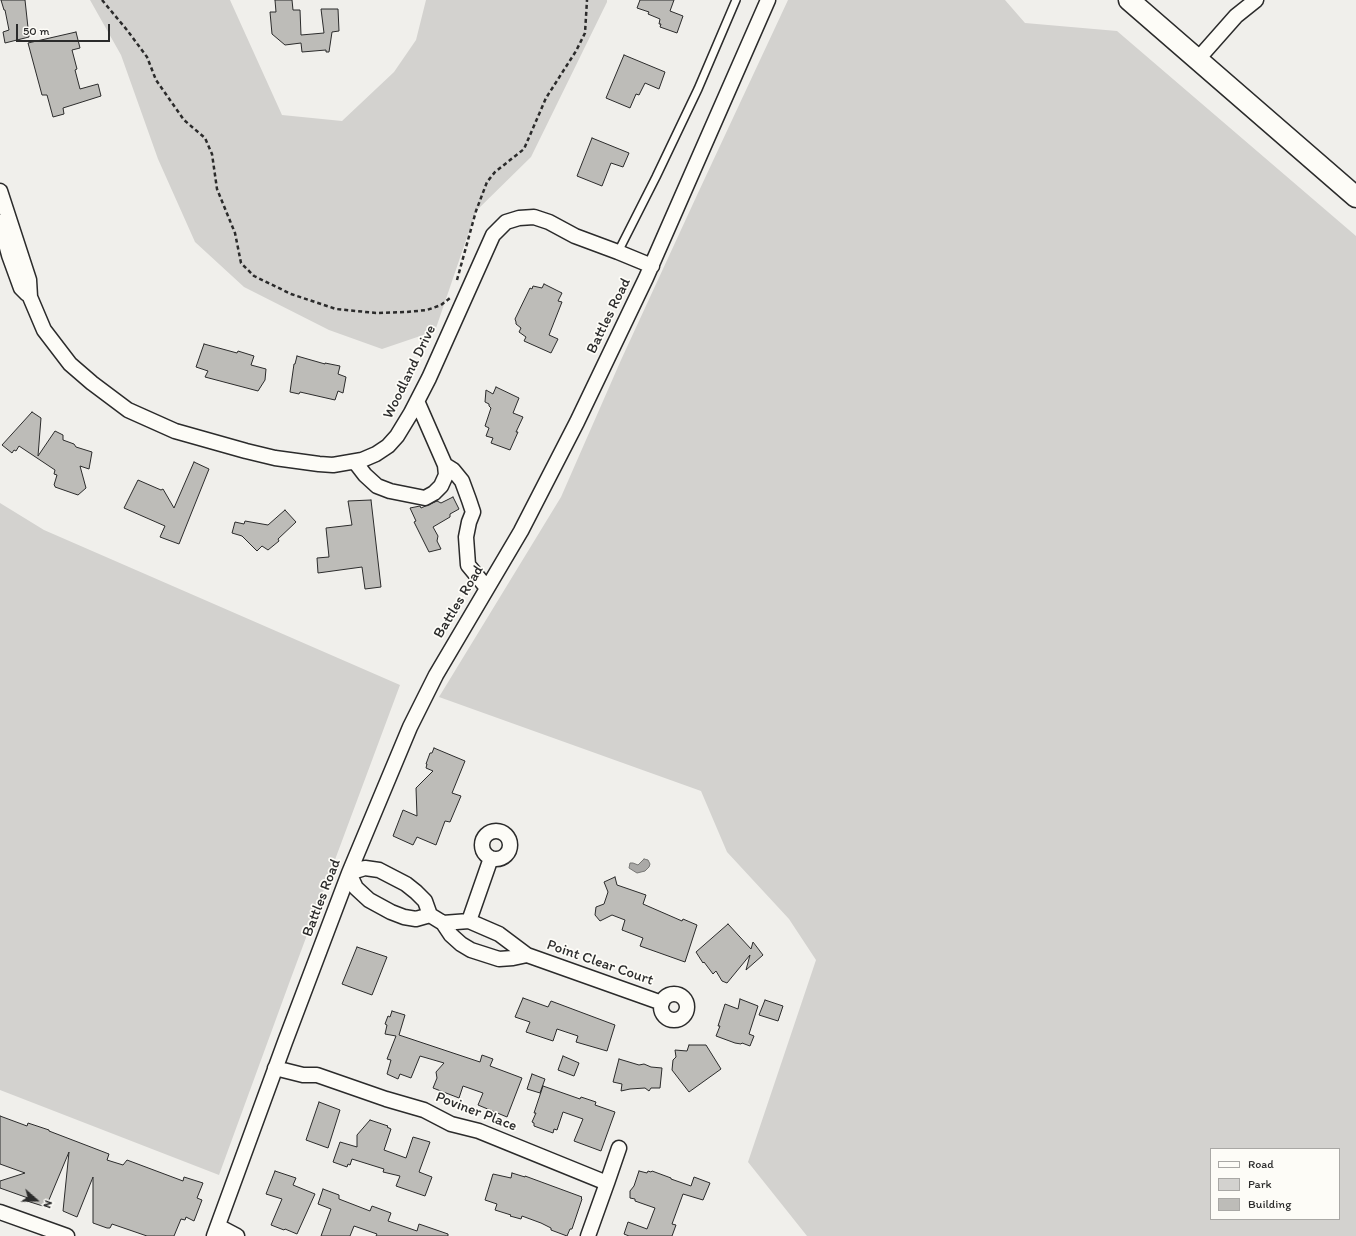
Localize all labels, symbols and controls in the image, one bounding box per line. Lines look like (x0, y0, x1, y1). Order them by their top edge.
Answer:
scale bar (18, 16, 112, 42)
text: 50 m (23, 24, 49, 38)
street label: Battles Road (583, 275, 635, 357)
street label: Woodland Drive (380, 322, 440, 422)
street label: Battles Road (430, 562, 488, 642)
street label: Battles Road (299, 857, 345, 939)
street label: Point Clear Court (544, 936, 656, 990)
street label: Poviner Place (433, 1088, 519, 1136)
legend (1210, 1148, 1340, 1220)
text: Road (1248, 1157, 1274, 1171)
text: Park (1248, 1177, 1272, 1191)
north arrow (16, 1180, 56, 1220)
text: Building (1248, 1197, 1291, 1211)
text: N (40, 1199, 55, 1210)

